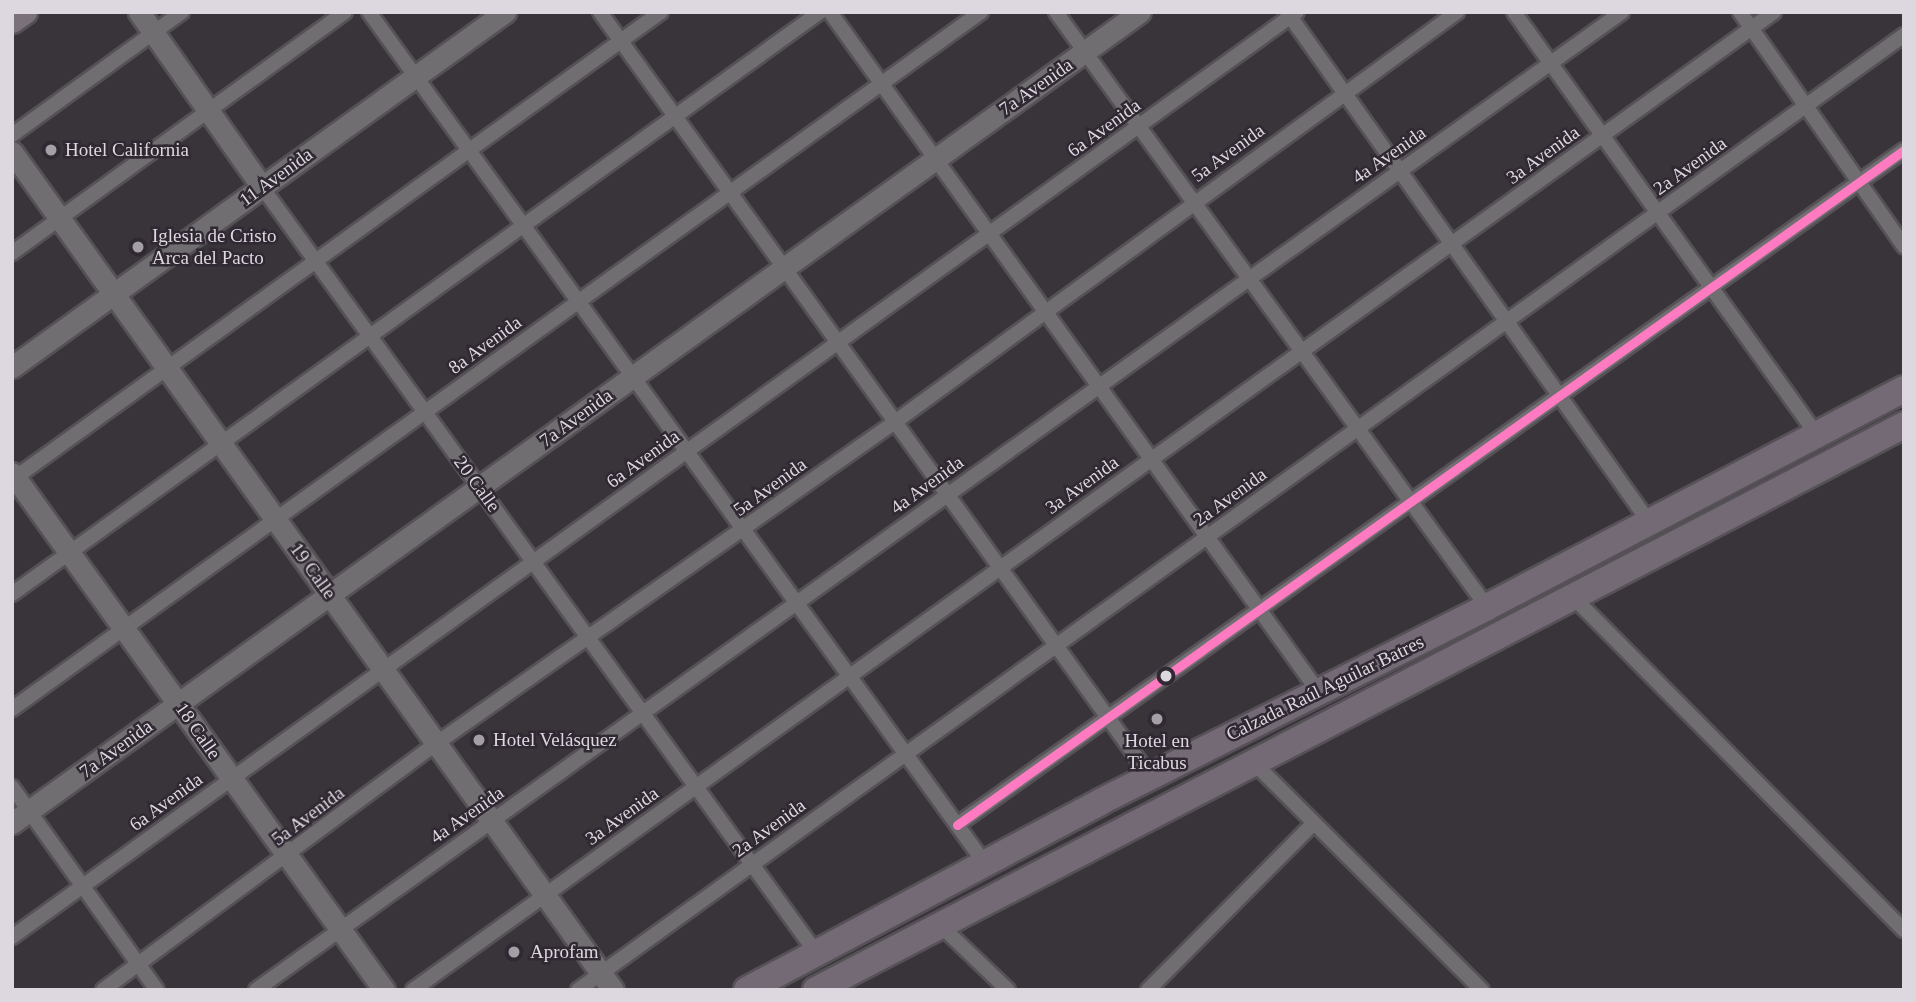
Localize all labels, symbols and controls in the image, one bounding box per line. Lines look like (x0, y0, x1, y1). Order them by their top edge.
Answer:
street label: 7a Avenida (994, 53, 1078, 121)
street label: 6a Avenida (1063, 94, 1145, 162)
street label: 5a Avenida (1187, 119, 1269, 187)
street label: 4a Avenida (1347, 121, 1431, 189)
street label: 3a Avenida (1502, 121, 1584, 189)
street label: 2a Avenida (1649, 132, 1731, 200)
place label: Hotel California (65, 139, 189, 161)
marker: Hotel California (43, 142, 59, 158)
street label: 11 Avenida (235, 143, 317, 211)
place label: Iglesia de Cristo Arca del Pacto (152, 225, 277, 269)
marker: Iglesia de Cristo Arca del Pacto (130, 239, 146, 255)
street label: 8a Avenida (444, 311, 526, 379)
street label: 7a Avenida (535, 384, 617, 452)
street label: 6a Avenida (602, 425, 684, 493)
street label: 20 Calle (449, 451, 505, 517)
street label: 4a Avenida (886, 451, 968, 519)
street label: 3a Avenida (1041, 451, 1123, 519)
street label: 5a Avenida (729, 453, 811, 521)
street label: 2a Avenida (1189, 463, 1271, 531)
street label: 19 Calle (285, 538, 341, 604)
street label: Calzada Raúl Aguilar Batres (1222, 630, 1428, 746)
unlabelled marker (1159, 669, 1173, 683)
street label: 18 Calle (170, 698, 226, 764)
marker: Hotel en Ticabus (1149, 711, 1165, 727)
street label: 7a Avenida (75, 715, 157, 783)
place label: Hotel Velásquez (493, 729, 617, 751)
place label: Hotel en Ticabus (1125, 730, 1189, 774)
marker: Hotel Velásquez (471, 732, 487, 748)
street label: 6a Avenida (125, 768, 207, 836)
street label: 5a Avenida (267, 781, 349, 851)
street label: 4a Avenida (425, 781, 509, 849)
street label: 3a Avenida (581, 782, 663, 850)
street label: 2a Avenida (728, 794, 810, 862)
place label: Aprofam (530, 941, 599, 963)
marker: Aprofam (504, 942, 524, 962)

